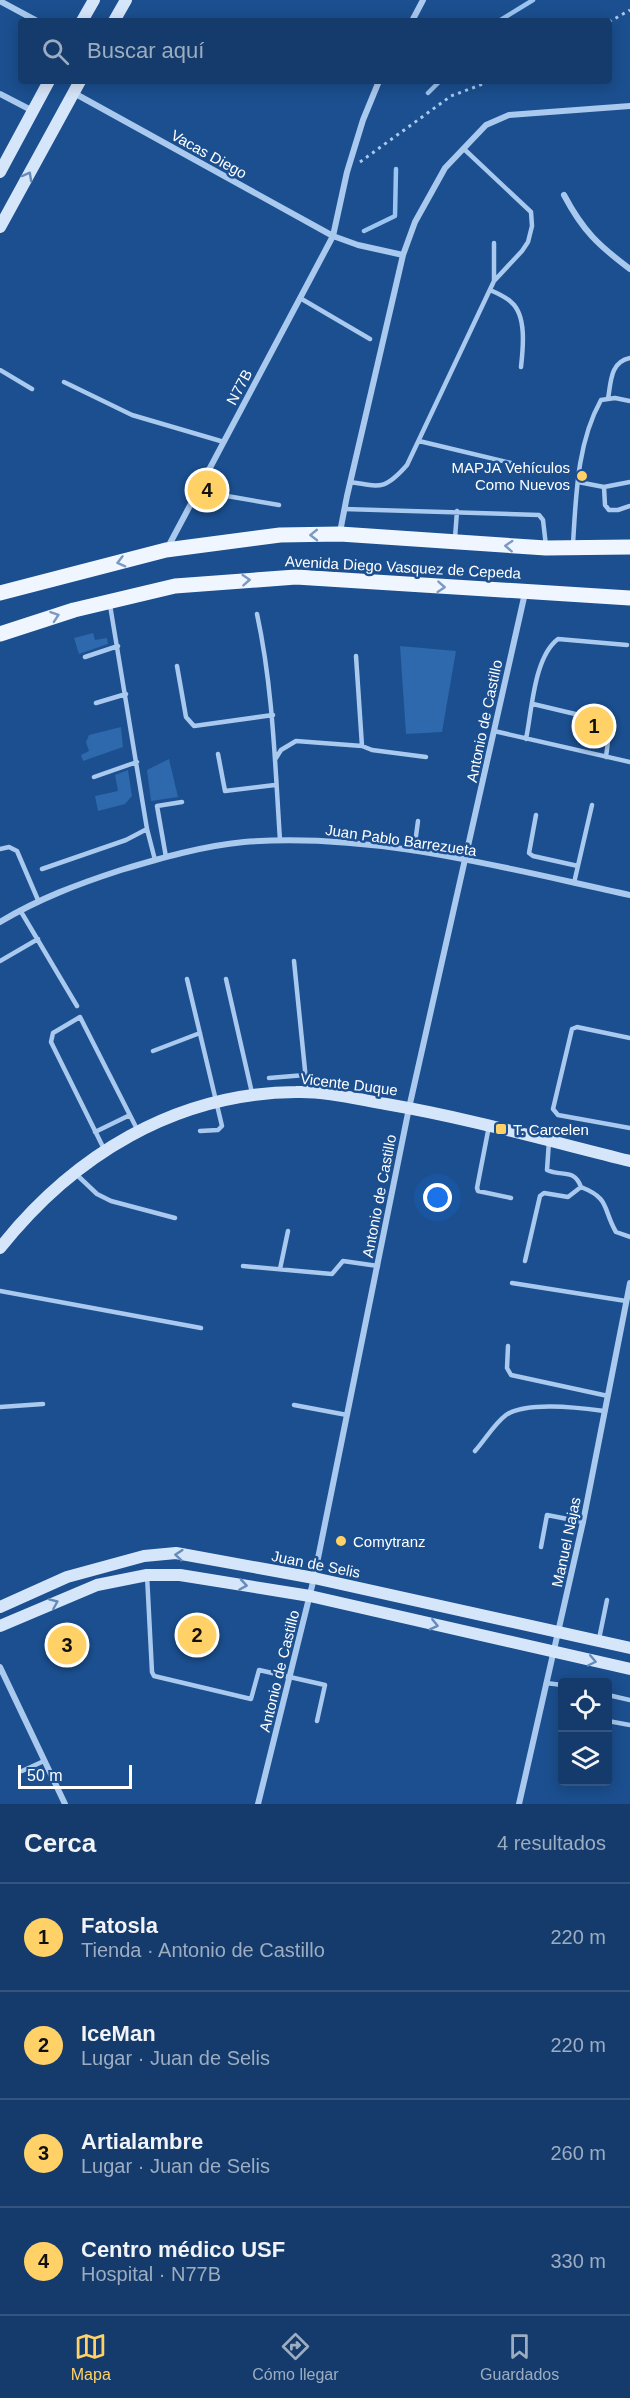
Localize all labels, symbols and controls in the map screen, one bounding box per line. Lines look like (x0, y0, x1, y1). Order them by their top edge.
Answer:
search box (18, 18, 612, 84)
icon: search (39, 35, 72, 68)
text: Buscar aquí (87, 38, 204, 63)
street label: Vacas Diego (168, 126, 250, 182)
one-way arrow (21, 171, 32, 182)
street label: N77B (223, 366, 255, 408)
place label: MAPJA Vehículos Como Nuevos (452, 459, 570, 493)
pin: 4 (188, 468, 226, 512)
marker: MAPJA Vehículos Como Nuevos (575, 469, 589, 483)
one-way arrow (309, 529, 318, 541)
one-way arrow (504, 539, 513, 552)
street label: Avenida Diego Vasquez de Cepeda (285, 552, 522, 582)
one-way arrow (117, 554, 127, 567)
one-way arrow (242, 574, 251, 587)
one-way arrow (436, 580, 445, 593)
one-way arrow (50, 611, 60, 623)
street label: Antonio de Castillo (463, 658, 505, 784)
pin: 1 (574, 704, 614, 748)
street label: Juan Pablo Barrezueta (324, 821, 478, 859)
street label: Vicente Duque (299, 1070, 399, 1098)
place label: T. Carcelen (513, 1121, 589, 1138)
marker: T. Carcelen (494, 1122, 508, 1136)
street label: Antonio de Castillo (359, 1133, 399, 1259)
your location (423, 1183, 452, 1212)
street label: Manuel Najas (548, 1495, 584, 1589)
place label: Comytranz (353, 1533, 426, 1550)
marker: Comytranz (334, 1534, 348, 1548)
street label: Juan de Selis (270, 1547, 362, 1581)
one-way arrow (174, 1549, 184, 1562)
one-way arrow (239, 1579, 248, 1591)
one-way arrow (47, 1598, 58, 1610)
street label: Antonio de Castillo (256, 1608, 302, 1734)
pin: 2 (178, 1612, 216, 1658)
one-way arrow (429, 1618, 439, 1631)
pin: 3 (48, 1622, 86, 1668)
one-way arrow (586, 1654, 596, 1667)
map controls (558, 1678, 612, 1786)
button: locate (558, 1678, 612, 1732)
button: layers (558, 1732, 612, 1786)
scale bar (18, 1762, 132, 1790)
text: 50 m (27, 1767, 63, 1784)
text: Cerca (24, 1828, 96, 1858)
text: 4 resultados (497, 1832, 606, 1854)
text: Fatosla (81, 1913, 158, 1938)
text: 1 (38, 1926, 49, 1948)
text: 220 m (550, 1926, 606, 1948)
text: Tienda · Antonio de Castillo (81, 1939, 325, 1961)
text: IceMan (81, 2021, 156, 2046)
text: 2 (38, 2034, 49, 2056)
text: 220 m (550, 2034, 606, 2056)
text: Lugar · Juan de Selis (81, 2047, 270, 2069)
text: Artialambre (81, 2129, 203, 2154)
text: 3 (38, 2142, 49, 2164)
text: 260 m (550, 2142, 606, 2164)
text: Lugar · Juan de Selis (81, 2155, 270, 2177)
text: Centro médico USF (81, 2237, 285, 2262)
text: 4 (38, 2250, 49, 2272)
text: 330 m (550, 2250, 606, 2272)
text: Hospital · N77B (81, 2263, 221, 2285)
tab: Mapa (71, 2330, 111, 2384)
tab: Cómo llegar (252, 2330, 339, 2384)
tab: Guardados (480, 2330, 559, 2384)

